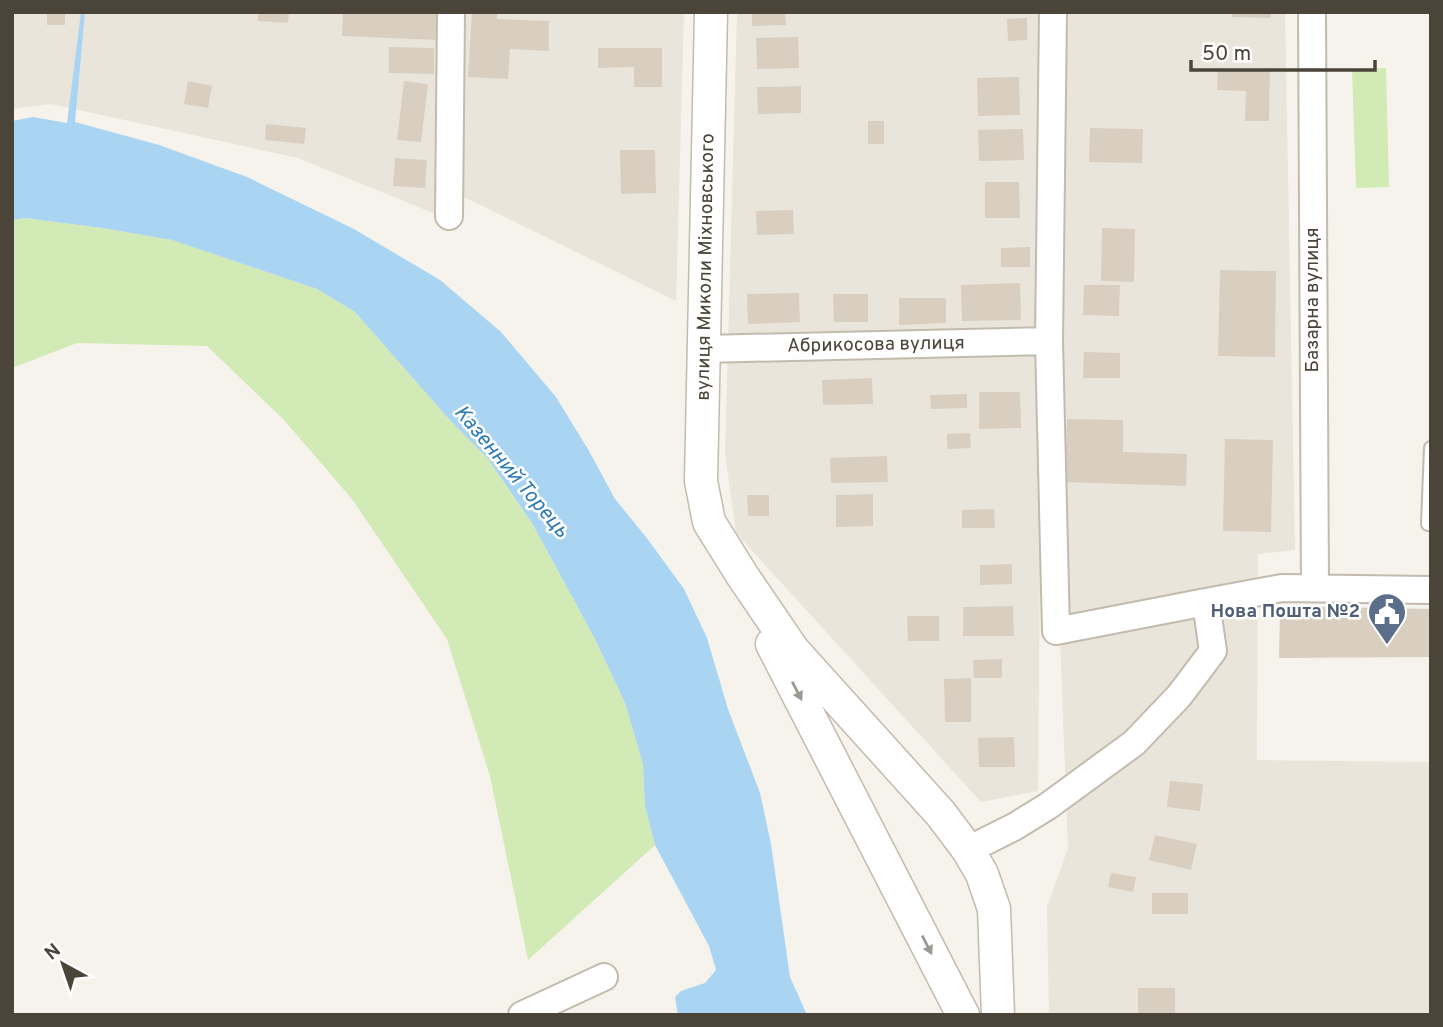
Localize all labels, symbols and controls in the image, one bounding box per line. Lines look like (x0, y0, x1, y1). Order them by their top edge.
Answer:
scale bar (1191, 28, 1375, 72)
text: 50 m (1202, 41, 1251, 68)
street label: вулиця Миколи Міхновського (692, 133, 720, 401)
street label: Базарна вулиця (1301, 227, 1325, 373)
street label: Абрикосова вулиця (787, 331, 965, 359)
water label: Казенний Торець (447, 400, 575, 544)
public building icon: Нова Пошта №2 (1366, 591, 1408, 646)
place label: Нова Пошта №2 (1211, 600, 1360, 624)
one-way arrow (791, 681, 802, 701)
north arrow (28, 929, 98, 999)
one-way arrow (922, 935, 933, 955)
text: N (40, 939, 66, 966)

